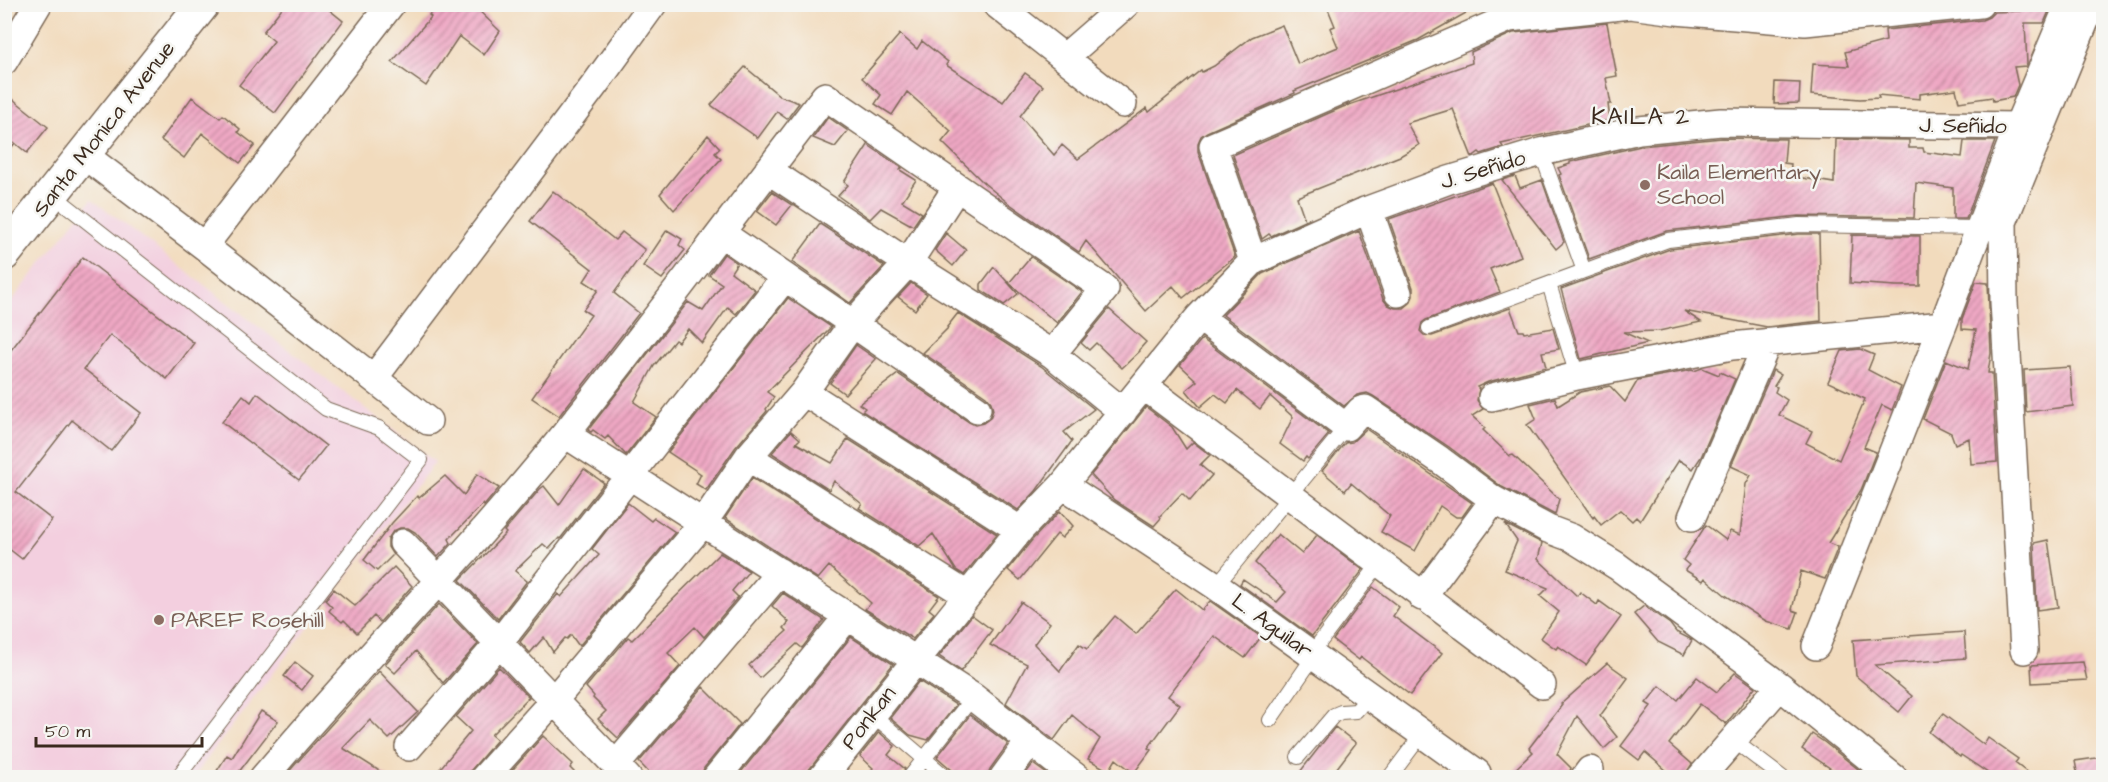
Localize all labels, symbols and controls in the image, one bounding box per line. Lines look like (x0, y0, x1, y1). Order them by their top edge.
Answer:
street label: Santa Monica Avenue (25, 34, 183, 223)
district label: KAILA 2 (1591, 100, 1691, 134)
street label: J. Señido (1919, 110, 2008, 142)
street label: J. Señido (1437, 142, 1530, 198)
place label: Kaila Elementary School (1657, 157, 1821, 213)
marker: Kaila Elementary School (1638, 178, 1652, 192)
street label: L. Aguilar (1224, 586, 1319, 667)
place label: PAREF Rosehill (171, 605, 324, 636)
marker: PAREF Rosehill (152, 613, 166, 627)
street label: Ponkan (834, 680, 904, 756)
scale bar (36, 710, 202, 748)
text: 50 m (45, 719, 90, 744)

